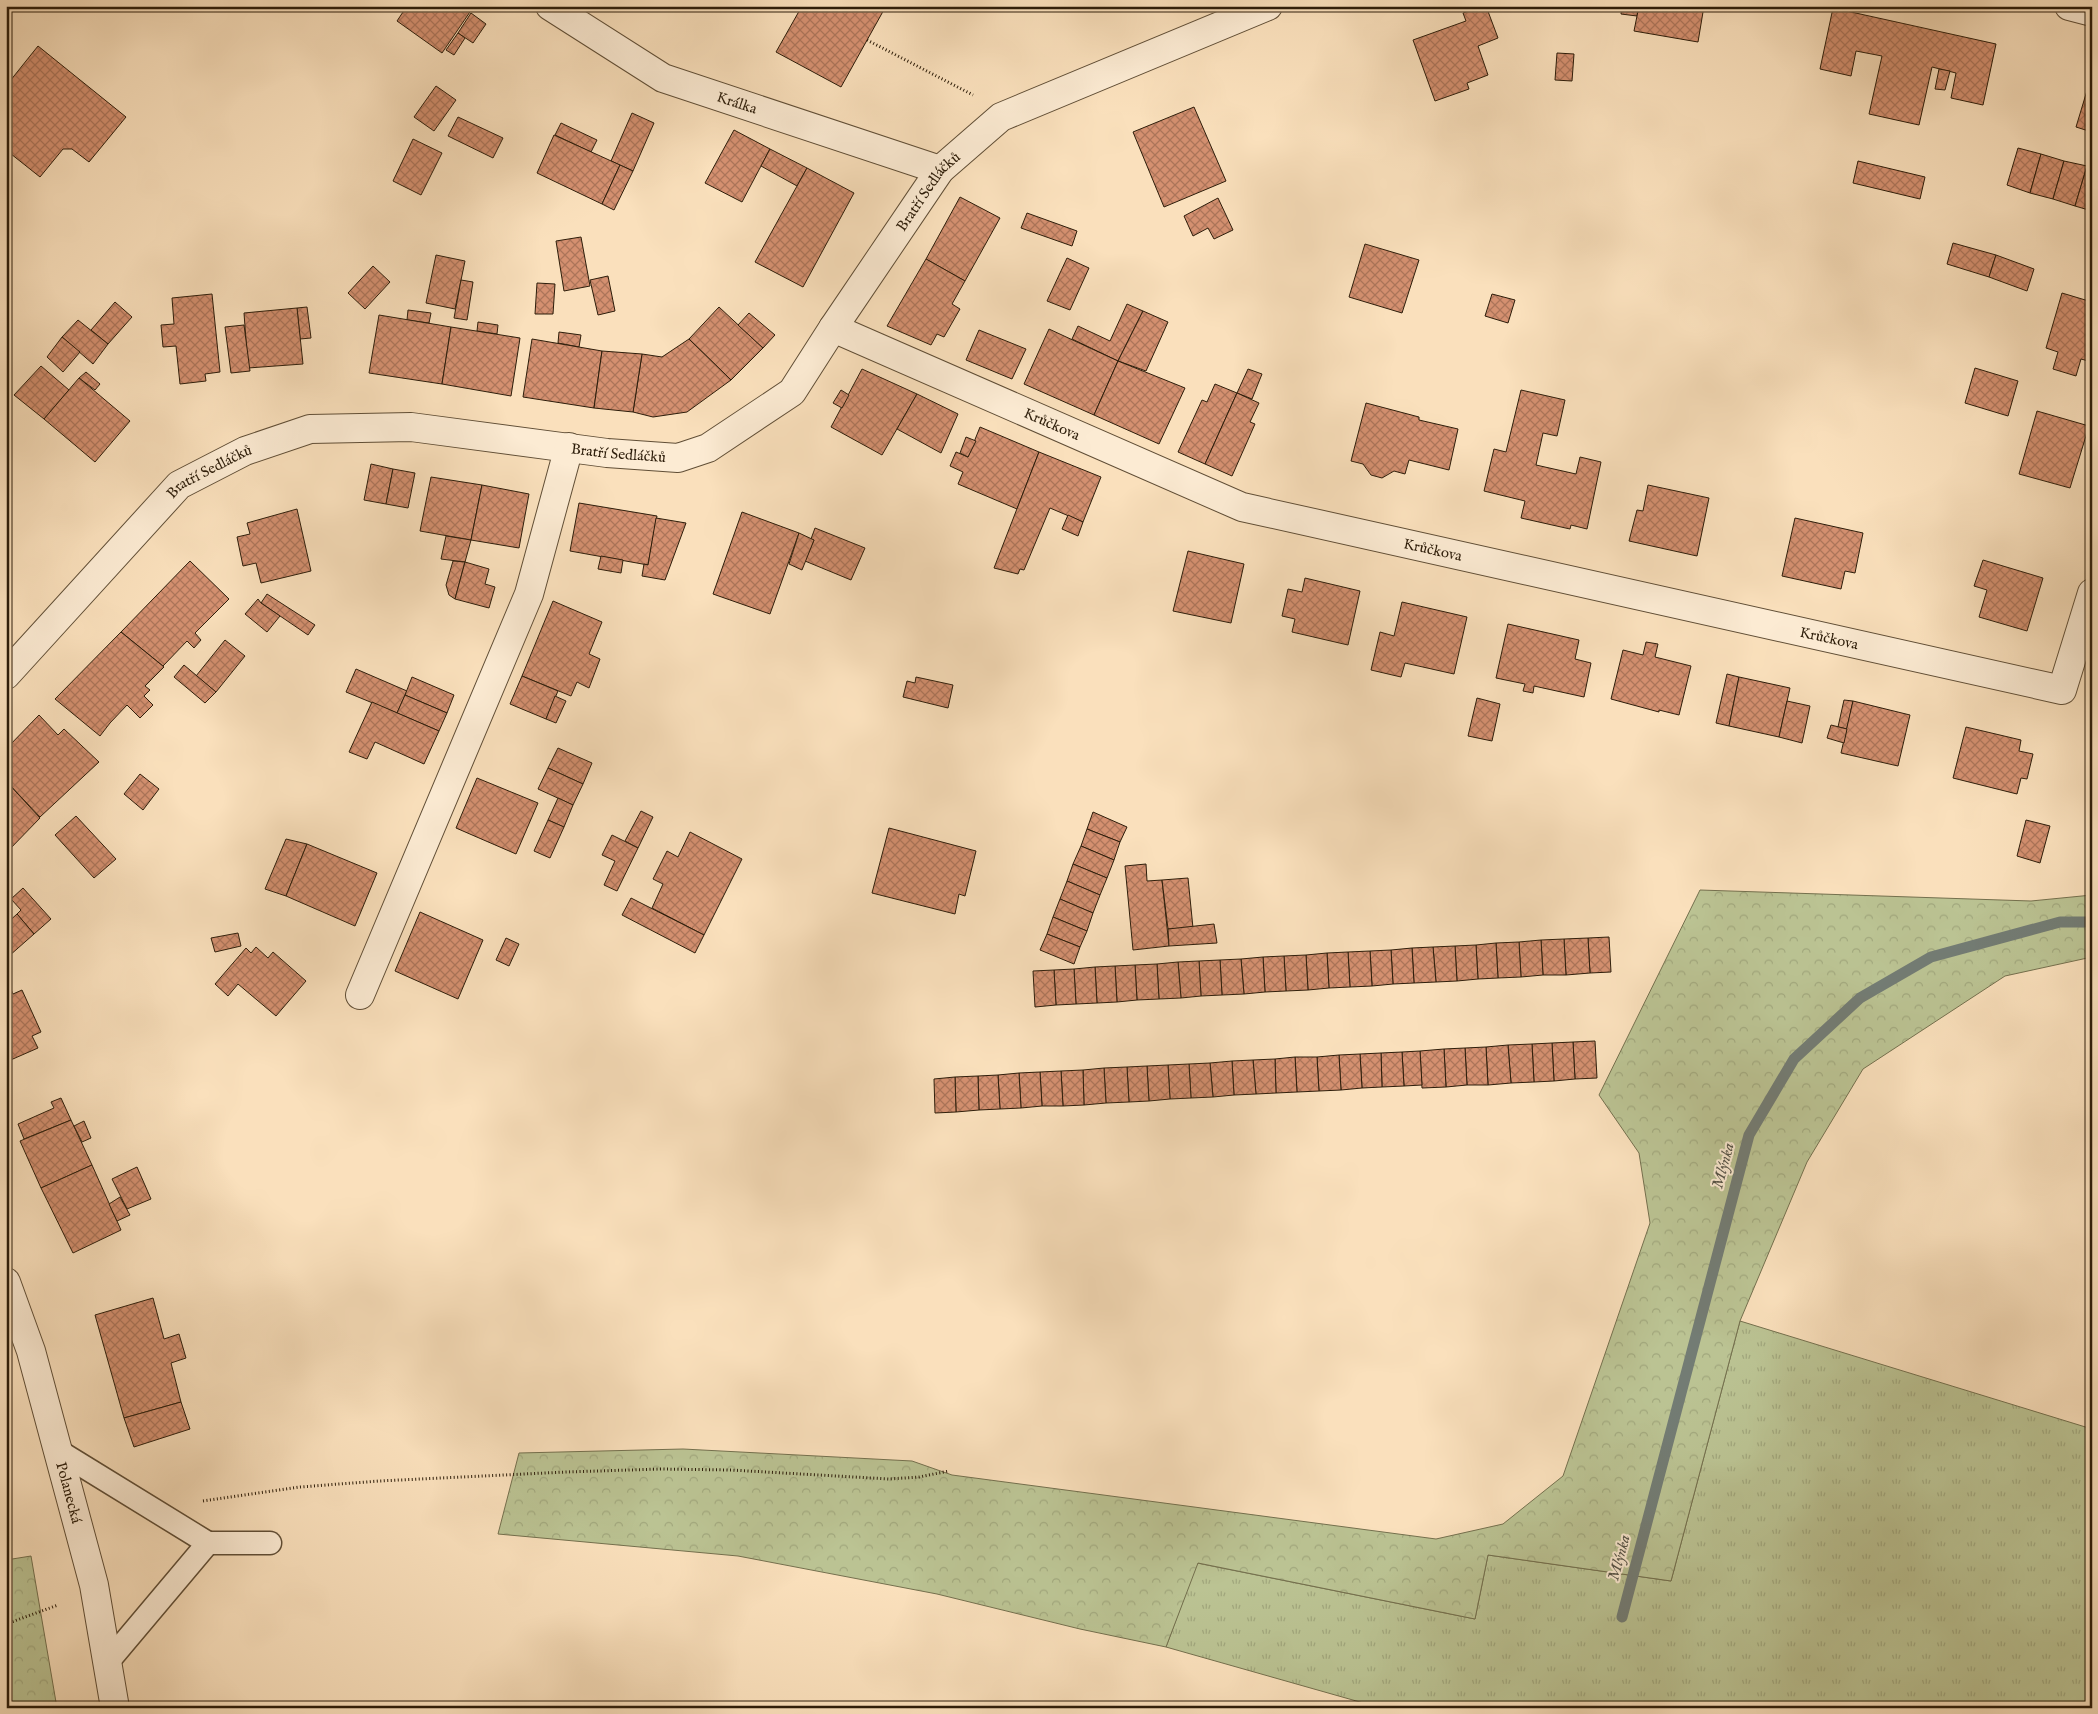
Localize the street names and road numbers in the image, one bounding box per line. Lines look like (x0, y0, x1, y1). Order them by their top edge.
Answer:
street label: Králka (714, 87, 760, 118)
street label: Bratří Sedláčků (892, 147, 964, 235)
street label: Krůčkova (1021, 403, 1084, 445)
street label: Bratří Sedláčků (570, 439, 667, 467)
street label: Bratří Sedláčků (162, 440, 254, 502)
street label: Krůčkova (1402, 534, 1464, 565)
street label: Krůčkova (1798, 622, 1861, 654)
street label: Polanecká (52, 1460, 87, 1526)

